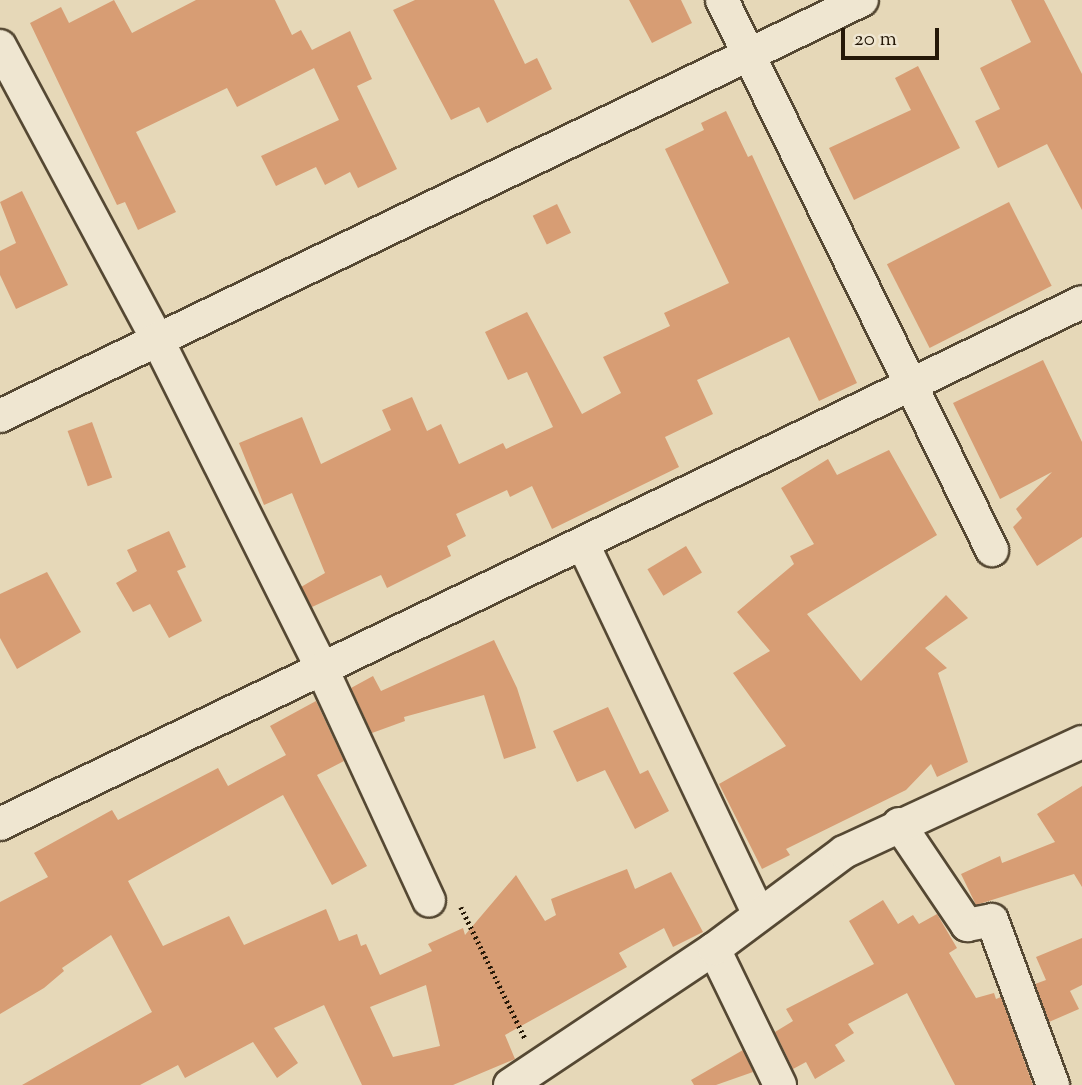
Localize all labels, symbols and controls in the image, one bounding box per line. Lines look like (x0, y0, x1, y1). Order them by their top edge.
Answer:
scale bar (844, 14, 942, 58)
text: 20 m (854, 25, 897, 55)

